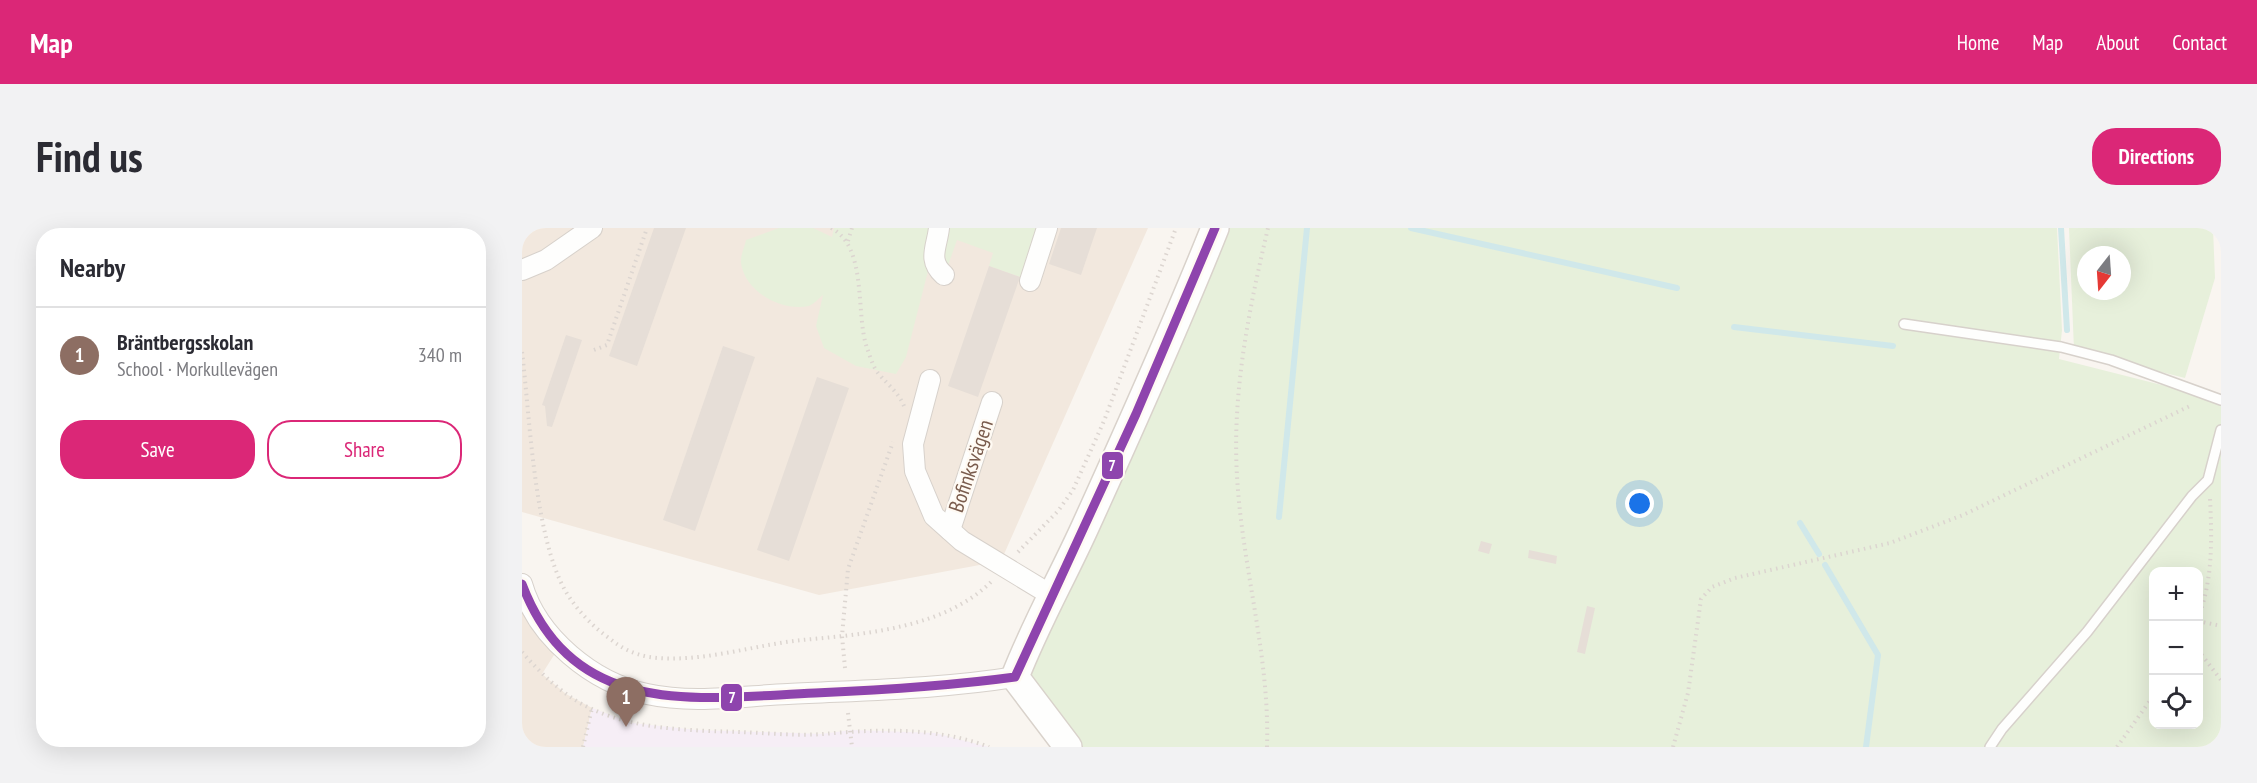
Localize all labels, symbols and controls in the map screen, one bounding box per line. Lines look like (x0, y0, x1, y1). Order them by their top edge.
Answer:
text: Map (30, 24, 73, 61)
text: Home (1957, 29, 1999, 56)
text: Map (2032, 29, 2063, 56)
text: About (2096, 29, 2139, 56)
text: Contact (2172, 29, 2227, 56)
button: Directions (2092, 128, 2221, 185)
text: Find us (36, 129, 143, 184)
north arrow (2077, 246, 2131, 300)
text: Nearby (60, 251, 125, 284)
text: Bräntbergsskolan (117, 328, 253, 356)
text: 1 (75, 342, 84, 368)
text: 340 m (418, 342, 462, 368)
text: School · Morkullevägen (117, 356, 278, 382)
street label: Bofinksvägen (942, 416, 999, 516)
button: Save (60, 420, 255, 479)
button: Share (267, 420, 462, 479)
line badge: 7 (1101, 451, 1124, 480)
text: 7 (1108, 455, 1116, 475)
your location (1625, 489, 1654, 518)
map controls (2149, 567, 2203, 729)
button: + (2149, 567, 2203, 621)
button: − (2149, 621, 2203, 675)
button: locate (2149, 675, 2203, 729)
pin: 1 (606, 678, 646, 727)
line badge: 7 (720, 683, 743, 712)
text: 7 (728, 687, 736, 707)

